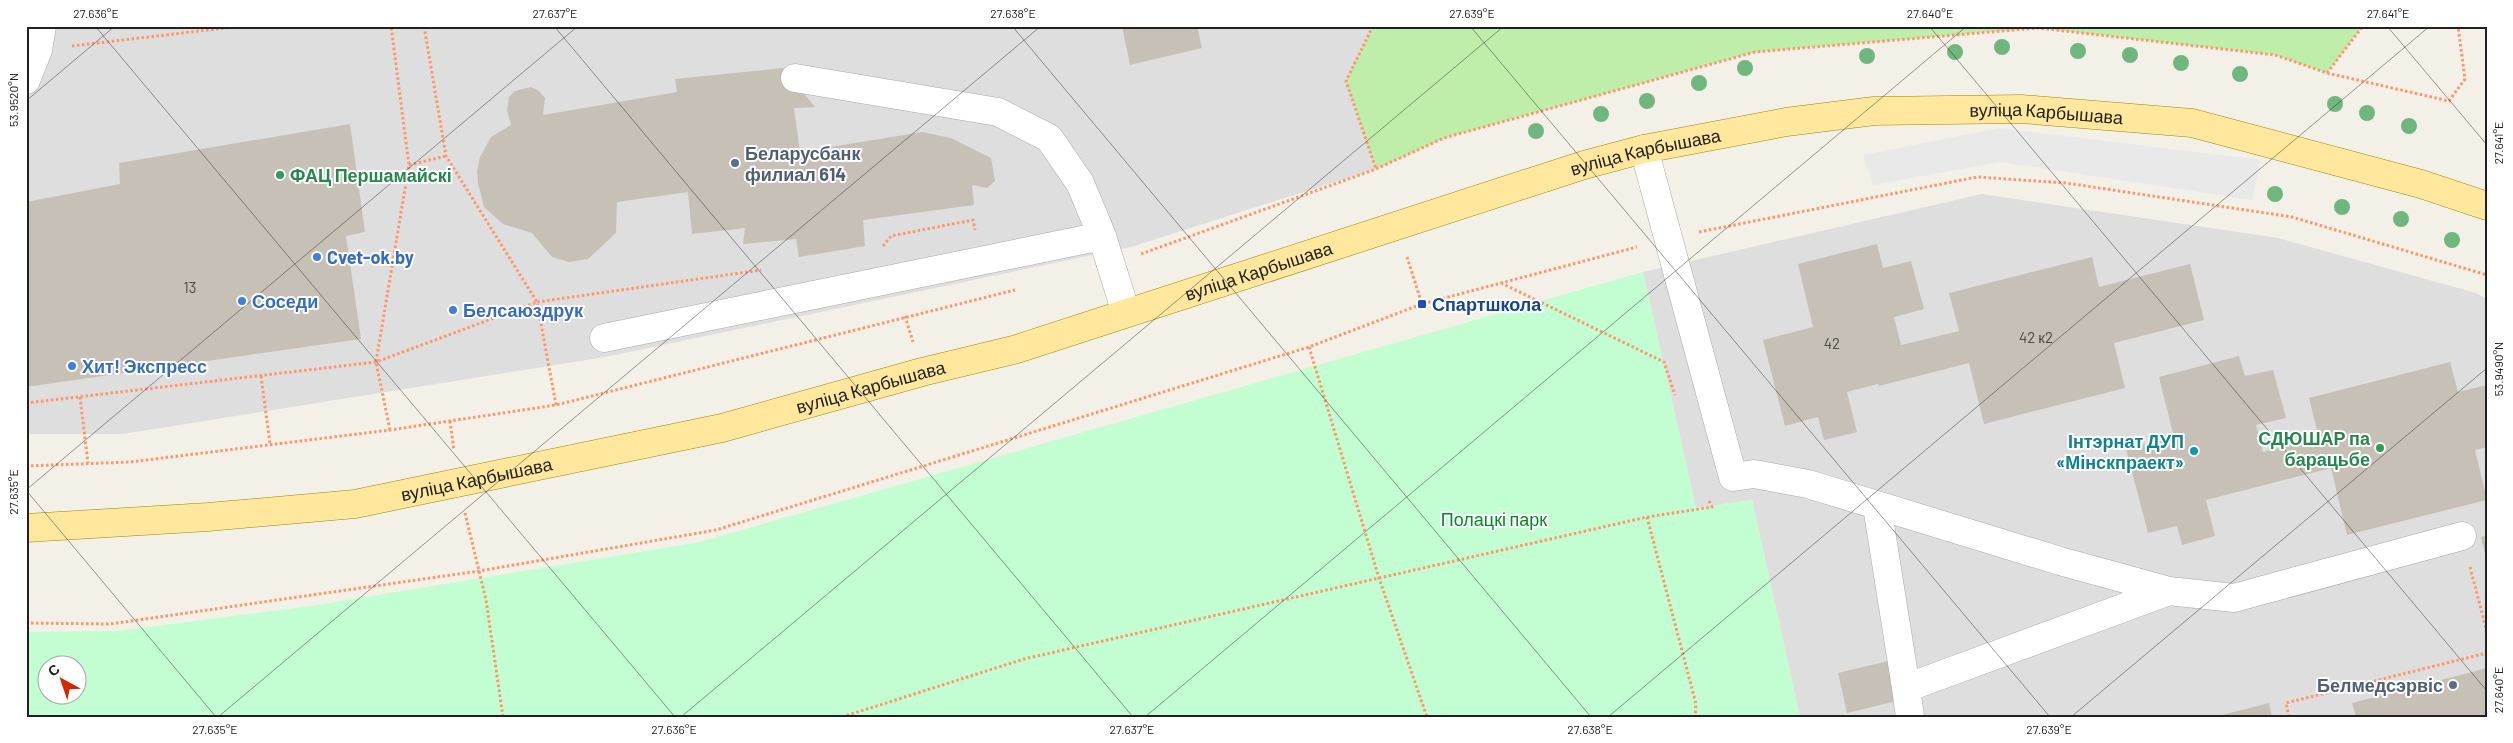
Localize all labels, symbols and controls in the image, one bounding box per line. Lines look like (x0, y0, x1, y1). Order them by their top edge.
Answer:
text: 27.636°E (73, 6, 119, 20)
text: 27.637°E (533, 6, 577, 20)
text: 27.638°E (990, 6, 1036, 20)
text: 27.639°E (1449, 6, 1495, 20)
text: 27.640°E (1907, 6, 1953, 20)
text: 27.641°E (2367, 6, 2409, 20)
text: 53.9520°N (6, 73, 20, 127)
street label: вуліца Карбышава (1969, 98, 2125, 128)
text: 27.641°E (2491, 122, 2505, 164)
street label: вуліца Карбышава (1567, 124, 1723, 180)
place label: Беларусбанк филиал 614 (745, 142, 861, 185)
marker: Беларусбанк филиал 614 (729, 157, 741, 169)
place label: ФАЦ Першамайскі (290, 164, 452, 186)
marker: ФАЦ Першамайскі (274, 169, 286, 181)
street label: вуліца Карбышава (1182, 236, 1336, 305)
place label: Cvet-ok.by (327, 246, 414, 268)
marker: Cvet-ok.by (311, 251, 323, 263)
house number: 13 (184, 278, 196, 296)
place label: Соседи (252, 290, 318, 312)
place label: Спартшкола (1432, 293, 1542, 315)
marker: Соседи (236, 295, 248, 307)
marker: Спартшкола (1416, 298, 1428, 310)
place label: Белсаюздрук (463, 299, 584, 321)
marker: Белсаюздрук (447, 304, 459, 316)
house number: 42 к2 (2019, 328, 2053, 346)
house number: 42 (1824, 334, 1840, 352)
text: 53.9490°N (2491, 342, 2505, 396)
place label: Хит! Экспресс (82, 355, 207, 377)
street label: вуліца Карбышава (794, 356, 948, 418)
marker: Хит! Экспресс (66, 360, 78, 372)
place label: СДЮШАР па барацьбе (2258, 427, 2371, 470)
place label: Інтэрнат ДУП «Мінскпраект» (2056, 430, 2184, 473)
marker: СДЮШАР па барацьбе (2374, 442, 2386, 454)
marker: Інтэрнат ДУП «Мінскпраект» (2188, 445, 2200, 457)
street label: вуліца Карбышава (399, 452, 555, 505)
text: 27.635°E (6, 469, 20, 515)
park label: Полацкі парк (1441, 508, 1547, 530)
north arrow (38, 656, 88, 706)
text: С (44, 660, 63, 679)
text: 27.640°E (2491, 667, 2505, 713)
place label: Белмедсэрвіс (2317, 674, 2443, 696)
marker: Белмедсэрвіс (2447, 679, 2459, 691)
text: 27.635°E (192, 722, 238, 736)
text: 27.636°E (651, 722, 697, 736)
text: 27.637°E (1110, 722, 1154, 736)
text: 27.638°E (1567, 722, 1613, 736)
text: 27.639°E (2026, 722, 2072, 736)

